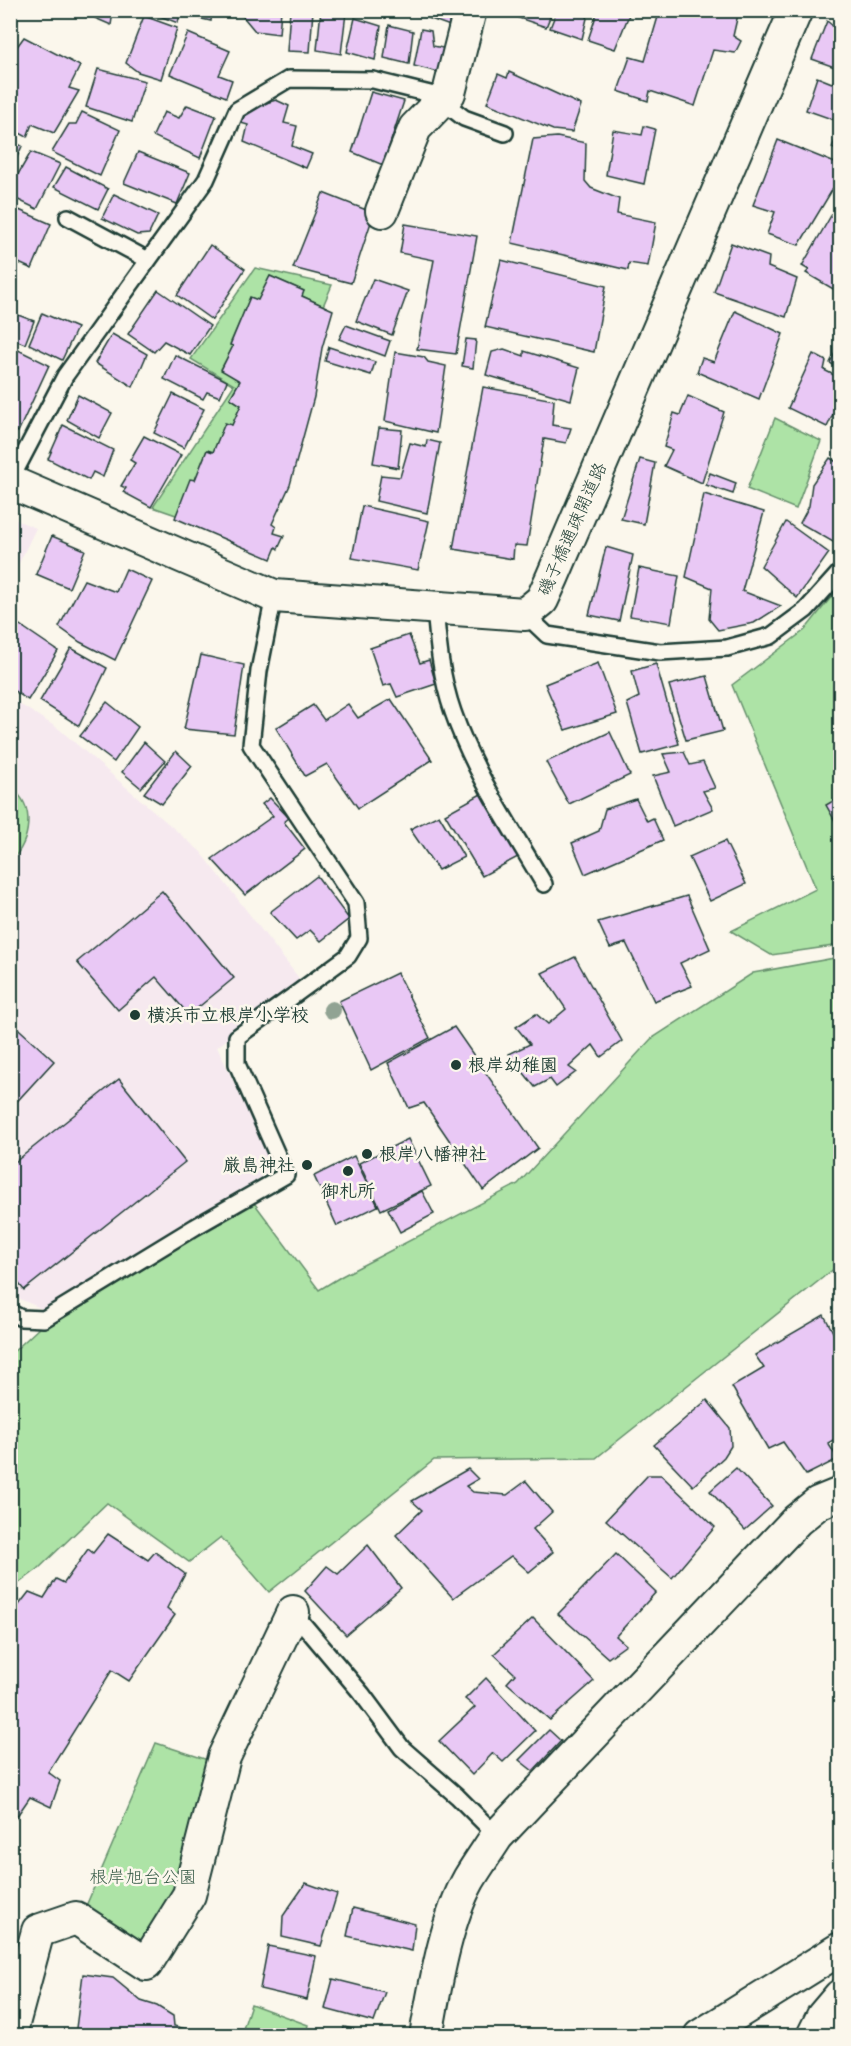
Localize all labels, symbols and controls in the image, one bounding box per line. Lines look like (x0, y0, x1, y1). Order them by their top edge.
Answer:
street label: 磯子橋通疎開道路 (534, 459, 611, 599)
place label: 横浜市立根岸小学校 (147, 1005, 309, 1026)
marker: 横浜市立根岸小学校 (128, 1008, 142, 1022)
place label: 根岸幼稚園 (468, 1055, 558, 1076)
marker: 根岸幼稚園 (449, 1058, 463, 1072)
place label: 根岸八幡神社 (379, 1144, 487, 1165)
marker: 根岸八幡神社 (360, 1147, 374, 1161)
place label: 厳島神社 (223, 1155, 295, 1176)
marker: 厳島神社 (300, 1158, 314, 1172)
marker: 御札所 (341, 1164, 355, 1178)
place label: 御札所 (321, 1181, 375, 1202)
park label: 根岸旭台公園 (89, 1867, 197, 1888)

